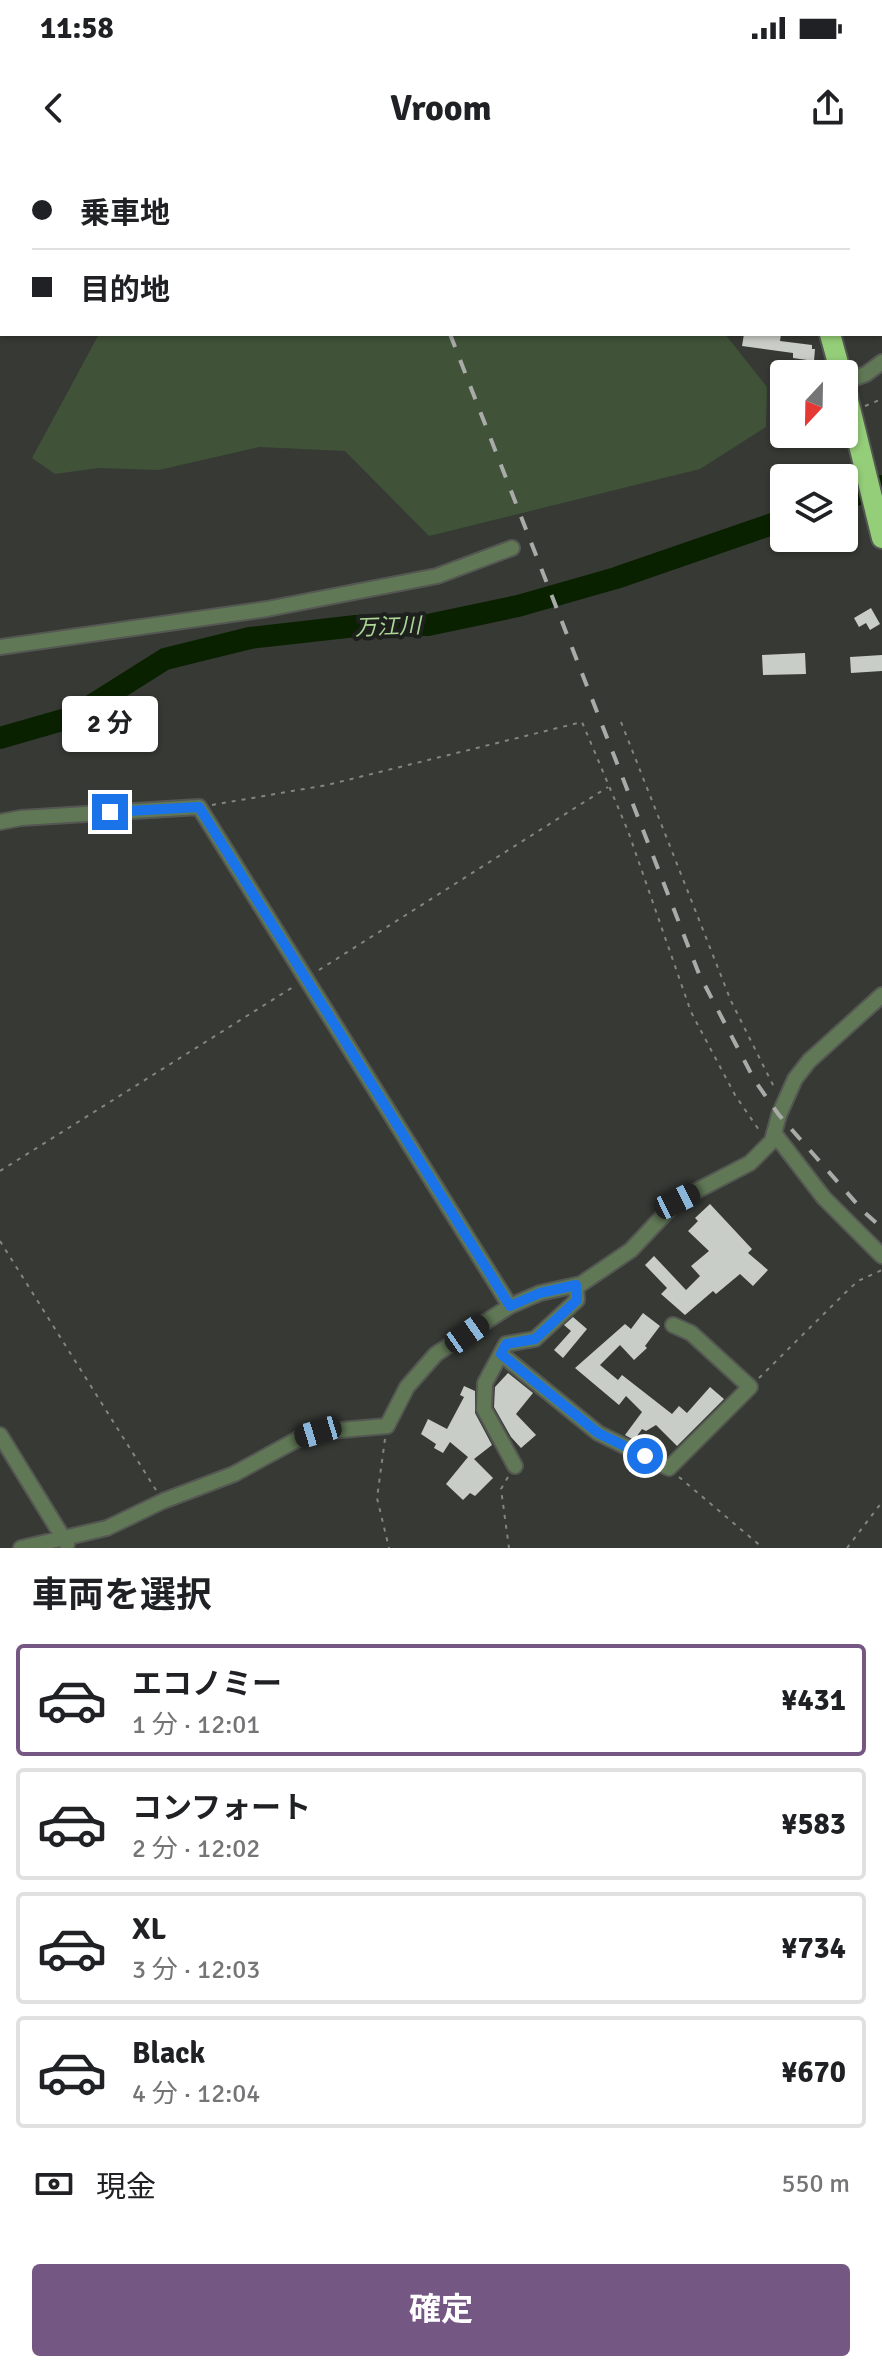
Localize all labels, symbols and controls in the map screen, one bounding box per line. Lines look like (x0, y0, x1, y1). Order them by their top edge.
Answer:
text: 11:58 (40, 10, 114, 47)
icon: back (32, 86, 76, 130)
text: Vroom (390, 86, 492, 131)
icon: share (806, 86, 850, 130)
text: 乗車地 (80, 195, 170, 232)
text: 目的地 (80, 272, 170, 309)
north arrow (770, 360, 858, 448)
map controls (770, 360, 858, 552)
button: layers (770, 464, 858, 552)
water label: 万江川 (355, 612, 423, 641)
callout: 2 分 (62, 696, 158, 752)
text: 2 分 (87, 708, 133, 740)
route end (92, 794, 128, 830)
car (650, 1180, 704, 1222)
car (440, 1310, 494, 1358)
car (292, 1414, 344, 1450)
route start (627, 1438, 663, 1474)
text: 車両を選択 (32, 1573, 212, 1618)
icon: car (36, 1664, 108, 1736)
text: エコノミー (132, 1666, 282, 1703)
text: ¥431 (781, 1682, 846, 1719)
text: 1 分 · 12:01 (132, 1709, 260, 1741)
icon: car (36, 1788, 108, 1860)
text: コンフォート (132, 1790, 311, 1827)
text: ¥583 (781, 1806, 846, 1843)
text: 2 分 · 12:02 (132, 1833, 260, 1865)
text: XL (132, 1911, 166, 1948)
icon: car (36, 1912, 108, 1984)
text: ¥734 (781, 1930, 846, 1967)
text: 3 分 · 12:03 (132, 1954, 260, 1986)
text: Black (132, 2035, 205, 2072)
icon: car (36, 2036, 108, 2108)
text: ¥670 (781, 2054, 846, 2091)
text: 4 分 · 12:04 (132, 2078, 260, 2110)
icon: cash (32, 2162, 76, 2206)
text: 550 m (781, 2168, 850, 2200)
text: 現金 (96, 2169, 156, 2206)
button: 確定 (32, 2264, 850, 2356)

